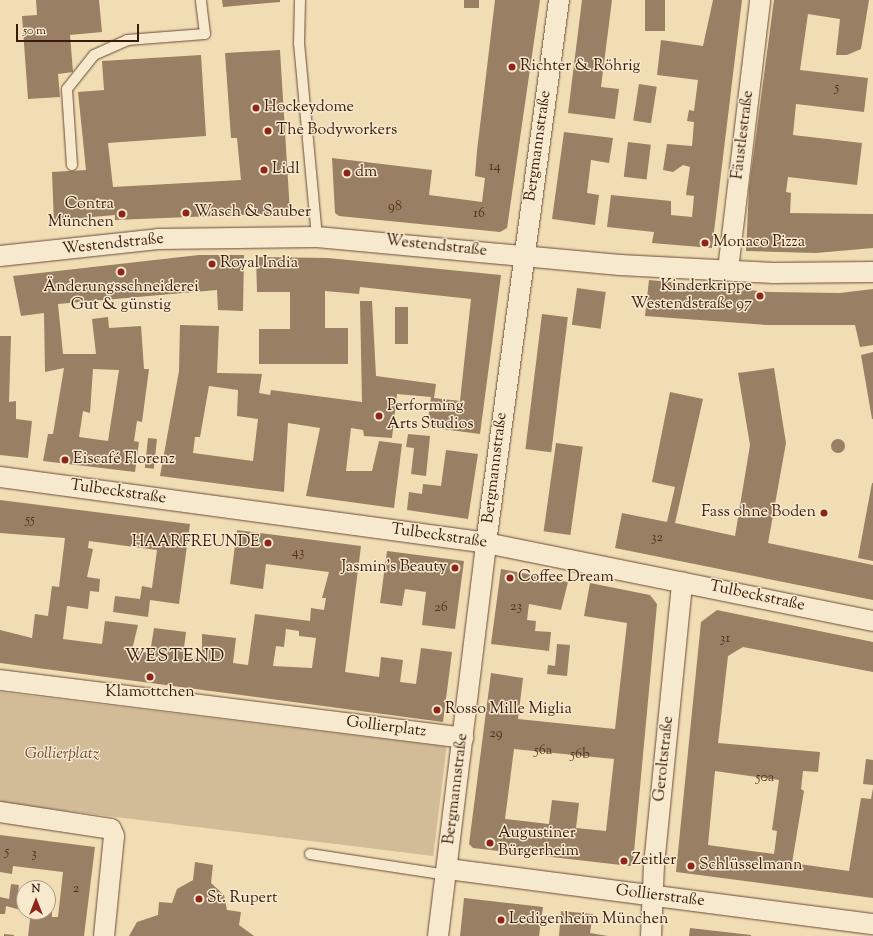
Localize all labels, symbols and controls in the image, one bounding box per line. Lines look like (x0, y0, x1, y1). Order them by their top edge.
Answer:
scale bar (18, 16, 141, 42)
text: 50 m (23, 22, 46, 40)
place label: Richter & Röhrig (520, 57, 640, 77)
marker: Richter & Röhrig (507, 62, 517, 72)
house number: 5 (835, 80, 839, 96)
street label: Bergmannstraße (522, 89, 556, 203)
street label: Fäustlestraße (729, 89, 759, 181)
place label: Hockeydome (264, 98, 354, 118)
marker: Hockeydome (251, 103, 261, 113)
place label: The Bodyworkers (276, 121, 397, 141)
marker: The Bodyworkers (263, 126, 273, 136)
house number: 14 (489, 159, 501, 175)
place label: Lidl (272, 160, 300, 180)
place label: dm (355, 163, 377, 183)
marker: Lidl (259, 165, 269, 175)
marker: dm (342, 168, 352, 178)
place label: Contra München (48, 195, 114, 233)
house number: 98 (388, 199, 402, 215)
place label: Wasch & Sauber (194, 203, 311, 223)
house number: 16 (473, 206, 485, 222)
marker: Wasch & Sauber (181, 208, 191, 218)
marker: Contra München (117, 209, 127, 219)
street label: Westendstraße (61, 230, 165, 260)
street label: Westendstraße (384, 232, 488, 262)
place label: Monaco Pizza (713, 233, 805, 253)
marker: Monaco Pizza (700, 238, 710, 248)
place label: Royal India (220, 254, 298, 274)
marker: Royal India (207, 259, 217, 269)
marker: Änderungsschneiderei Gut & günstig (116, 267, 126, 277)
place label: Kinderkrippe Westendstraße 97 (631, 277, 752, 315)
place label: Änderungsschneiderei Gut & günstig (43, 278, 199, 316)
marker: Kinderkrippe Westendstraße 97 (755, 291, 765, 301)
place label: Performing Arts Studios (387, 397, 474, 435)
marker: Performing Arts Studios (374, 411, 384, 421)
street label: Bergmannstraße (480, 411, 512, 525)
place label: Eiscafé Florenz (73, 450, 175, 470)
marker: Eiscafé Florenz (60, 455, 70, 465)
street label: Tulbeckstraße (69, 477, 167, 509)
place label: Fass ohne Boden (701, 503, 816, 523)
marker: Fass ohne Boden (819, 508, 829, 518)
house number: 55 (25, 512, 35, 528)
street label: Tulbeckstraße (390, 521, 488, 553)
house number: 32 (651, 530, 663, 546)
place label: HAARFREUNDE (132, 533, 260, 553)
marker: HAARFREUNDE (263, 538, 273, 548)
house number: 43 (292, 545, 304, 561)
place label: Jasmin's Beauty (341, 558, 447, 578)
marker: Jasmin's Beauty (450, 563, 460, 573)
place label: Coffee Dream (518, 568, 614, 588)
marker: Coffee Dream (505, 573, 515, 583)
street label: Tulbeckstraße (708, 578, 806, 616)
house number: 23 (510, 599, 522, 615)
house number: 26 (434, 600, 448, 616)
house number: 31 (720, 631, 730, 647)
district label: WESTEND (125, 646, 225, 668)
marker: Klamottchen (145, 672, 155, 682)
place label: Klamottchen (105, 683, 195, 703)
place label: Rosso Mille Miglia (445, 700, 572, 720)
marker: Rosso Mille Miglia (432, 705, 442, 715)
street label: Gollierplatz (345, 714, 427, 742)
street label: Geroltstraße (651, 715, 679, 803)
house number: 29 (489, 726, 503, 742)
street label: Bergmannstraße (441, 732, 473, 846)
house number: 56a (534, 743, 552, 759)
park label: Gollierplatz (25, 745, 99, 765)
house number: 56b (570, 747, 590, 763)
house number: 50a (756, 770, 774, 786)
place label: Augustiner Bürgerheim (498, 824, 579, 862)
marker: Augustiner Bürgerheim (485, 838, 495, 848)
house number: 5 (5, 844, 9, 860)
house number: 3 (31, 846, 37, 862)
place label: Zeitler (632, 851, 676, 871)
marker: Zeitler (619, 856, 629, 866)
place label: Schlüsselmann (699, 856, 803, 876)
marker: Schlüsselmann (686, 861, 696, 871)
north arrow (16, 880, 56, 920)
text: N (32, 881, 40, 897)
house number: 2 (73, 881, 79, 897)
street label: Gollierstraße (614, 882, 706, 912)
place label: St. Rupert (207, 889, 277, 909)
marker: St. Rupert (194, 894, 204, 904)
place label: Ledigenheim München (509, 910, 668, 930)
marker: Ledigenheim München (496, 915, 506, 925)

